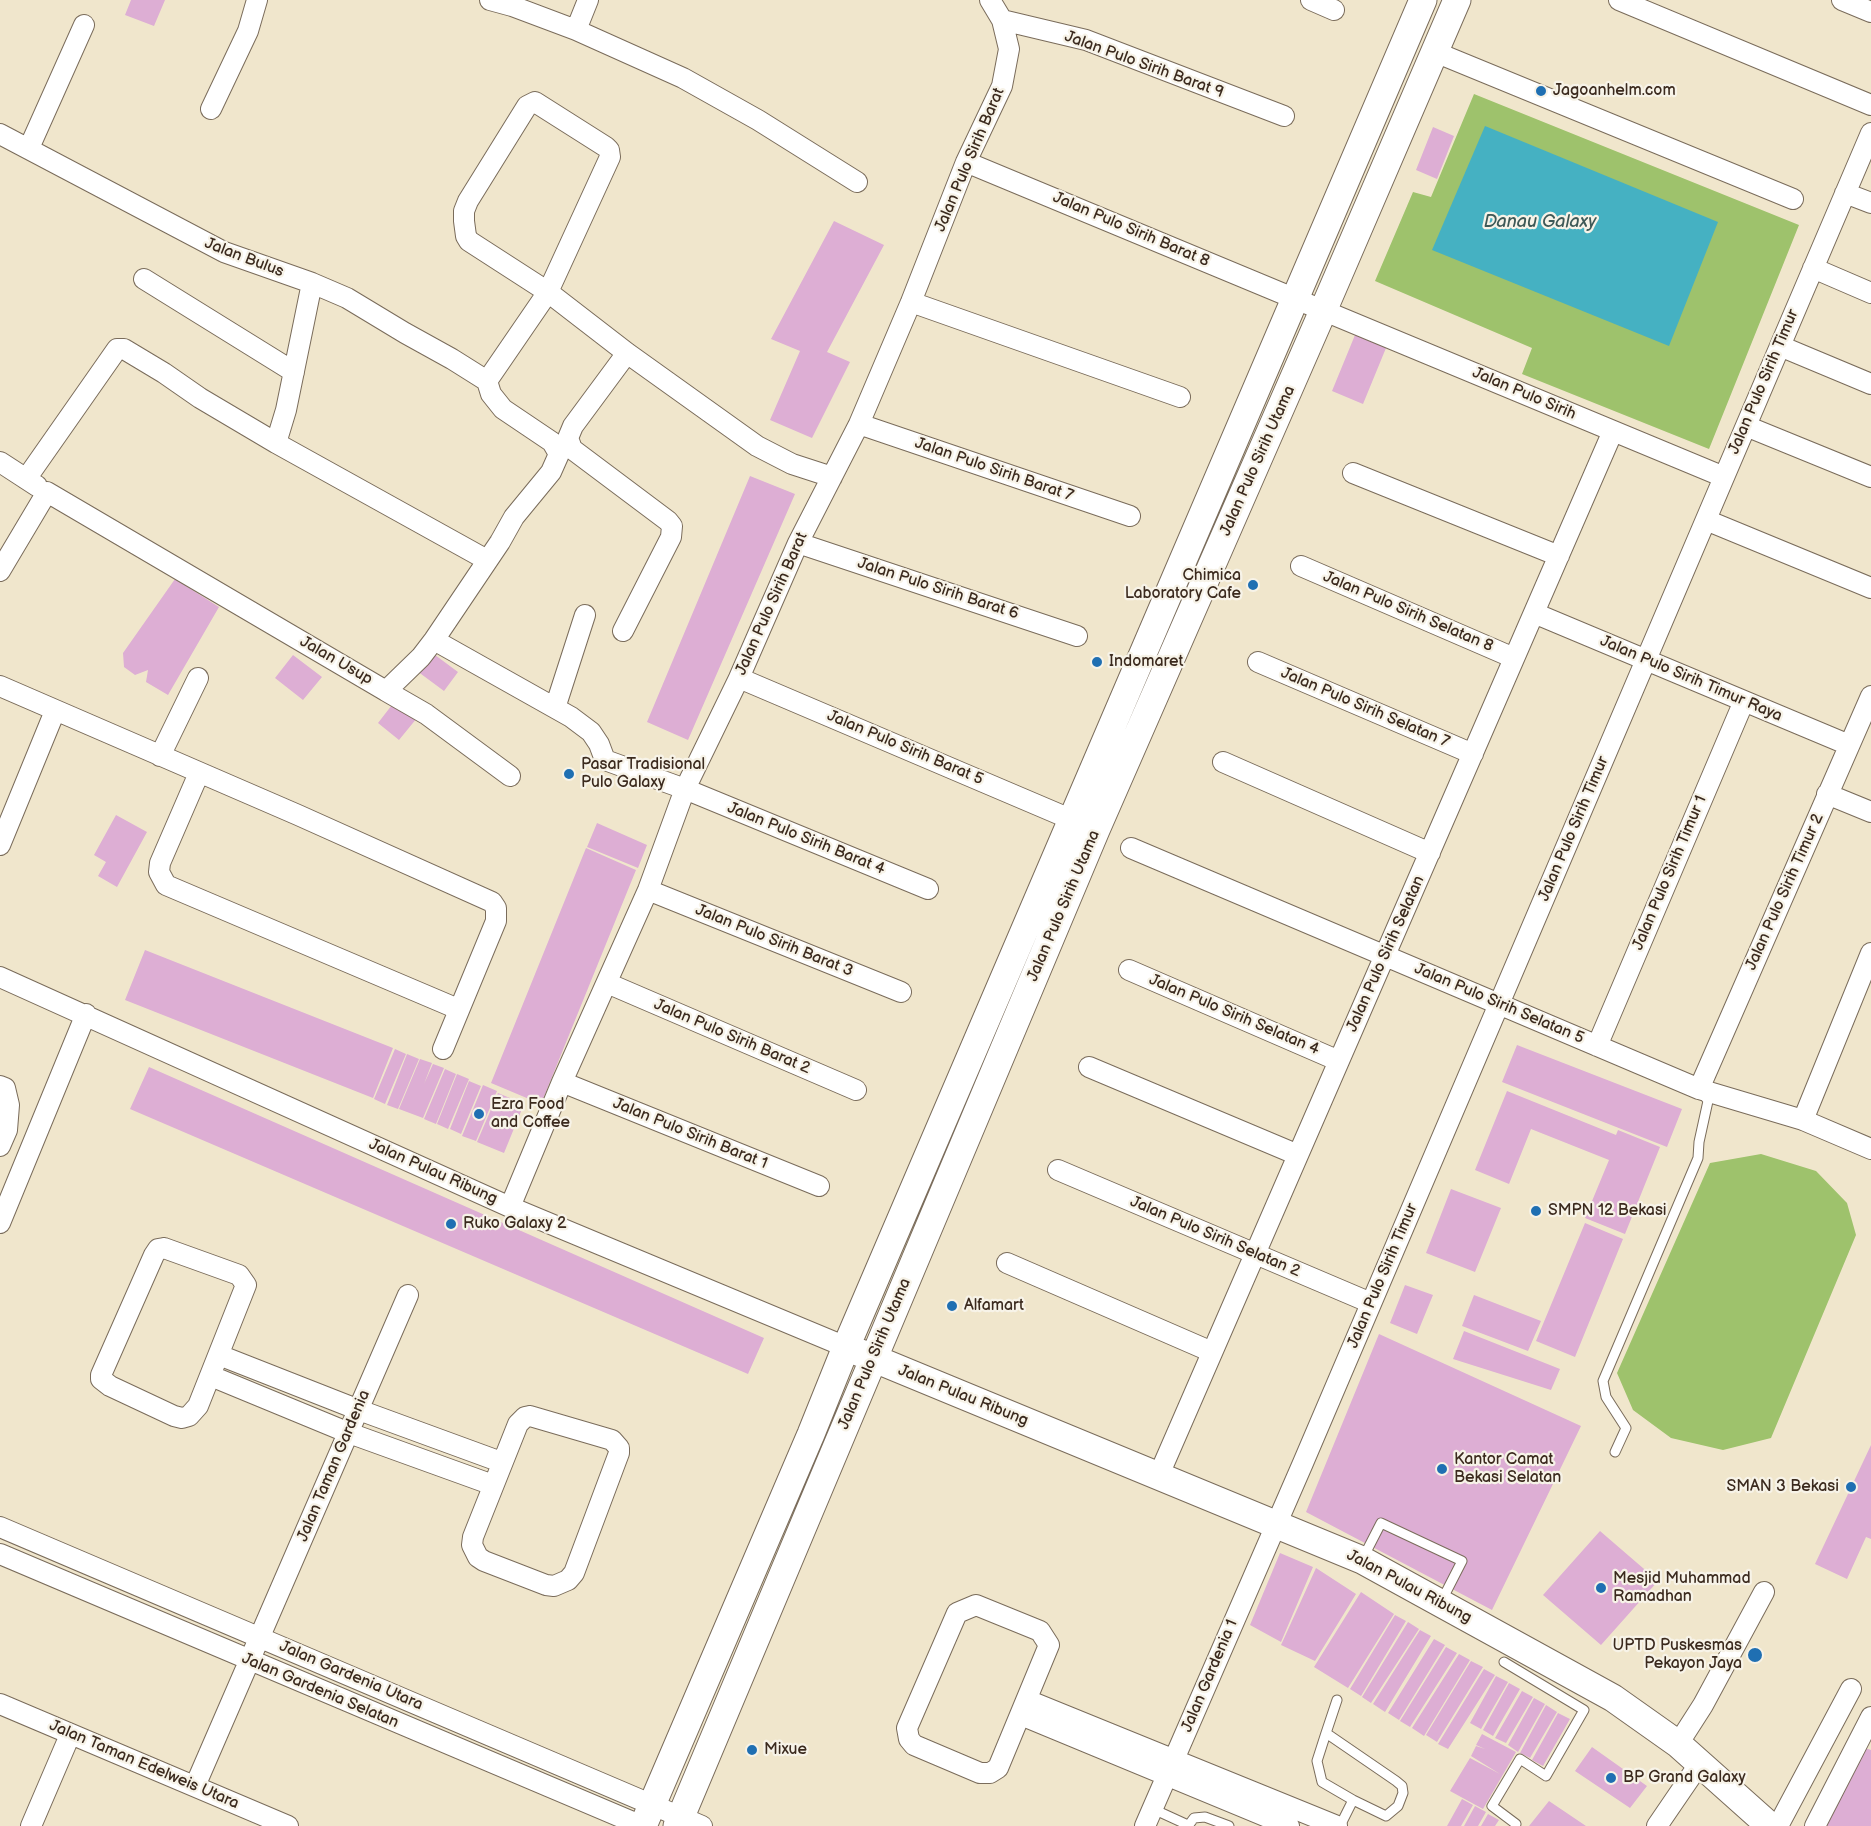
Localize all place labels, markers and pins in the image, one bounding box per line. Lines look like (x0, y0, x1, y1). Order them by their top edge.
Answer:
place label: Jagoanhelm.com (1553, 81, 1676, 101)
marker: Jagoanhelm.com (1534, 84, 1548, 98)
place label: Chimica Laboratory Cafe (1125, 566, 1241, 604)
marker: Chimica Laboratory Cafe (1246, 578, 1260, 592)
place label: Indomaret (1109, 652, 1183, 672)
marker: Indomaret (1090, 655, 1104, 669)
place label: Pasar Tradisional Pulo Galaxy (581, 755, 705, 793)
marker: Pasar Tradisional Pulo Galaxy (562, 767, 576, 781)
place label: Ezra Food and Coffee (491, 1095, 570, 1133)
marker: Ezra Food and Coffee (472, 1107, 486, 1121)
place label: SMPN 12 Bekasi (1548, 1201, 1667, 1221)
marker: SMPN 12 Bekasi (1529, 1204, 1543, 1218)
place label: Ruko Galaxy 2 (463, 1214, 566, 1234)
marker: Ruko Galaxy 2 (444, 1217, 458, 1231)
place label: Alfamart (964, 1296, 1024, 1316)
marker: Alfamart (945, 1299, 959, 1313)
place label: Kantor Camat Bekasi Selatan (1454, 1450, 1561, 1488)
marker: Kantor Camat Bekasi Selatan (1435, 1462, 1449, 1476)
place label: SMAN 3 Bekasi (1726, 1477, 1839, 1497)
marker: SMAN 3 Bekasi (1844, 1480, 1858, 1494)
place label: Mesjid Muhammad Ramadhan (1613, 1569, 1751, 1607)
marker: Mesjid Muhammad Ramadhan (1594, 1581, 1608, 1595)
place label: UPTD Puskesmas Pekayon Jaya (1613, 1636, 1742, 1674)
marker: UPTD Puskesmas Pekayon Jaya (1746, 1646, 1764, 1664)
place label: Mixue (764, 1740, 807, 1760)
marker: Mixue (745, 1743, 759, 1757)
place label: BP Grand Galaxy (1623, 1768, 1746, 1788)
marker: BP Grand Galaxy (1604, 1771, 1618, 1785)

